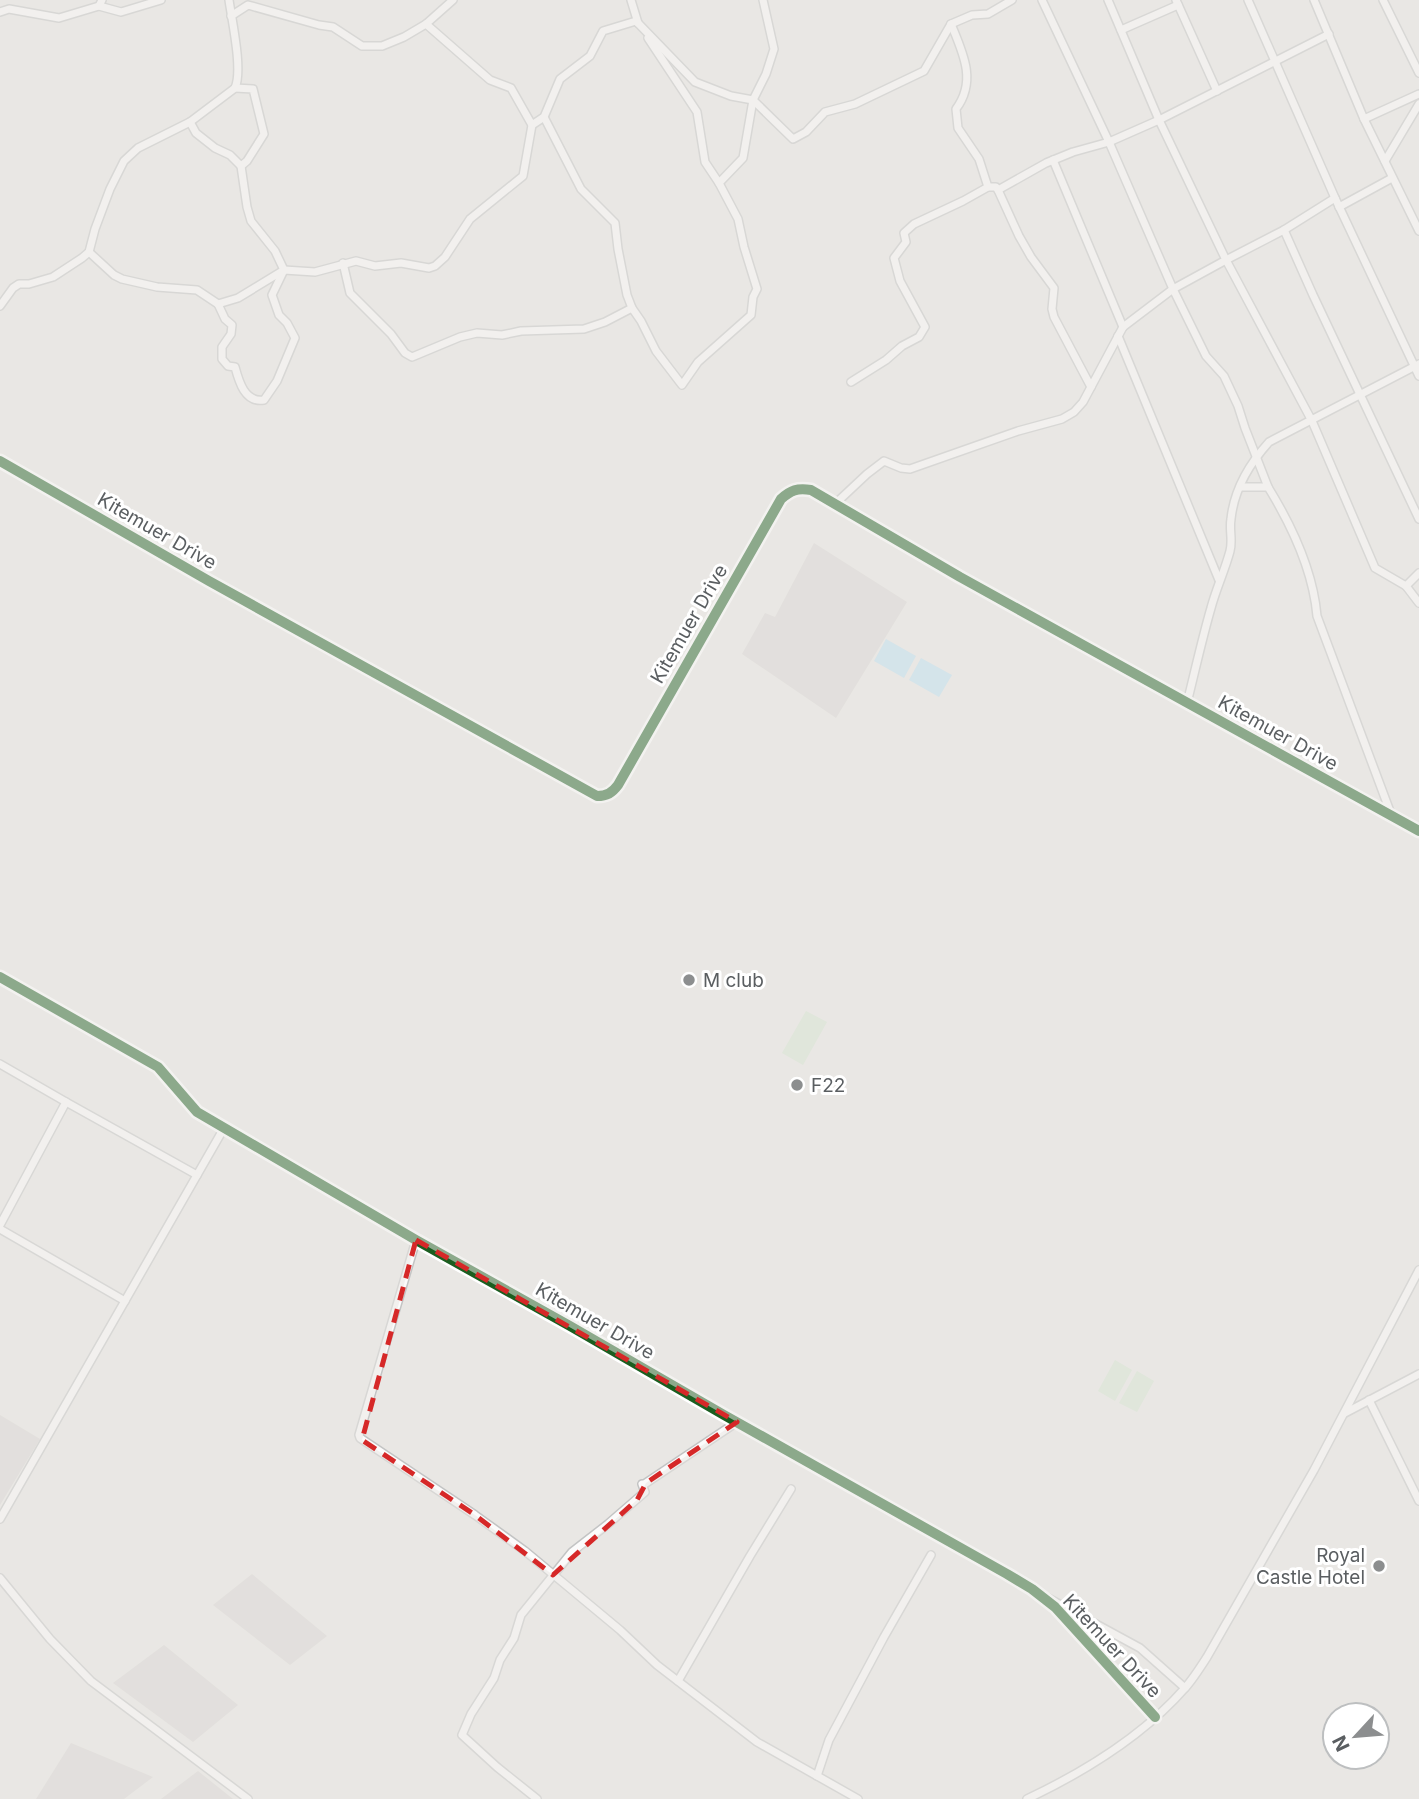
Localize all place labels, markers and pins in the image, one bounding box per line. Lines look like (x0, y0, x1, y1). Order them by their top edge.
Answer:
place label: M club (703, 969, 764, 992)
marker: M club (681, 972, 697, 988)
place label: F22 (811, 1074, 845, 1097)
marker: F22 (789, 1077, 805, 1093)
place label: Royal Castle Hotel (1256, 1544, 1365, 1589)
marker: Royal Castle Hotel (1371, 1558, 1387, 1574)

